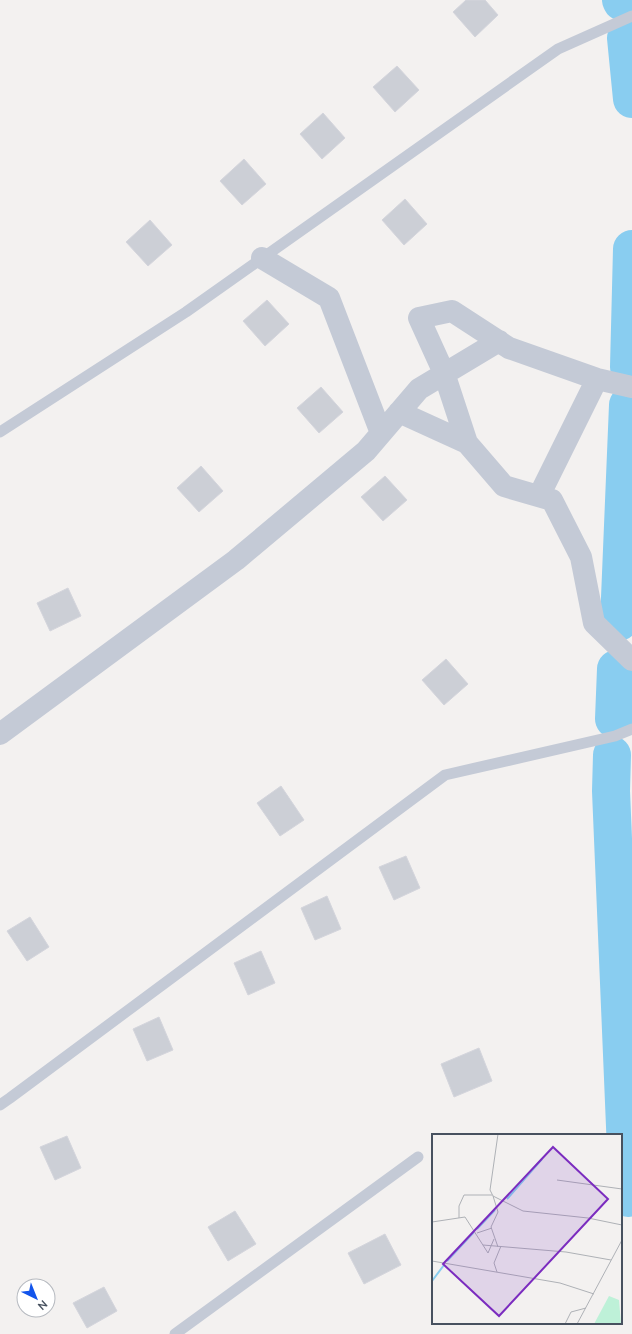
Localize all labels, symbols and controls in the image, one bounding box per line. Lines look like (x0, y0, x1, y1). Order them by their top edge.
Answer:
inset map (432, 1134, 622, 1324)
north arrow (16, 1278, 56, 1318)
text: N (34, 1297, 51, 1313)

